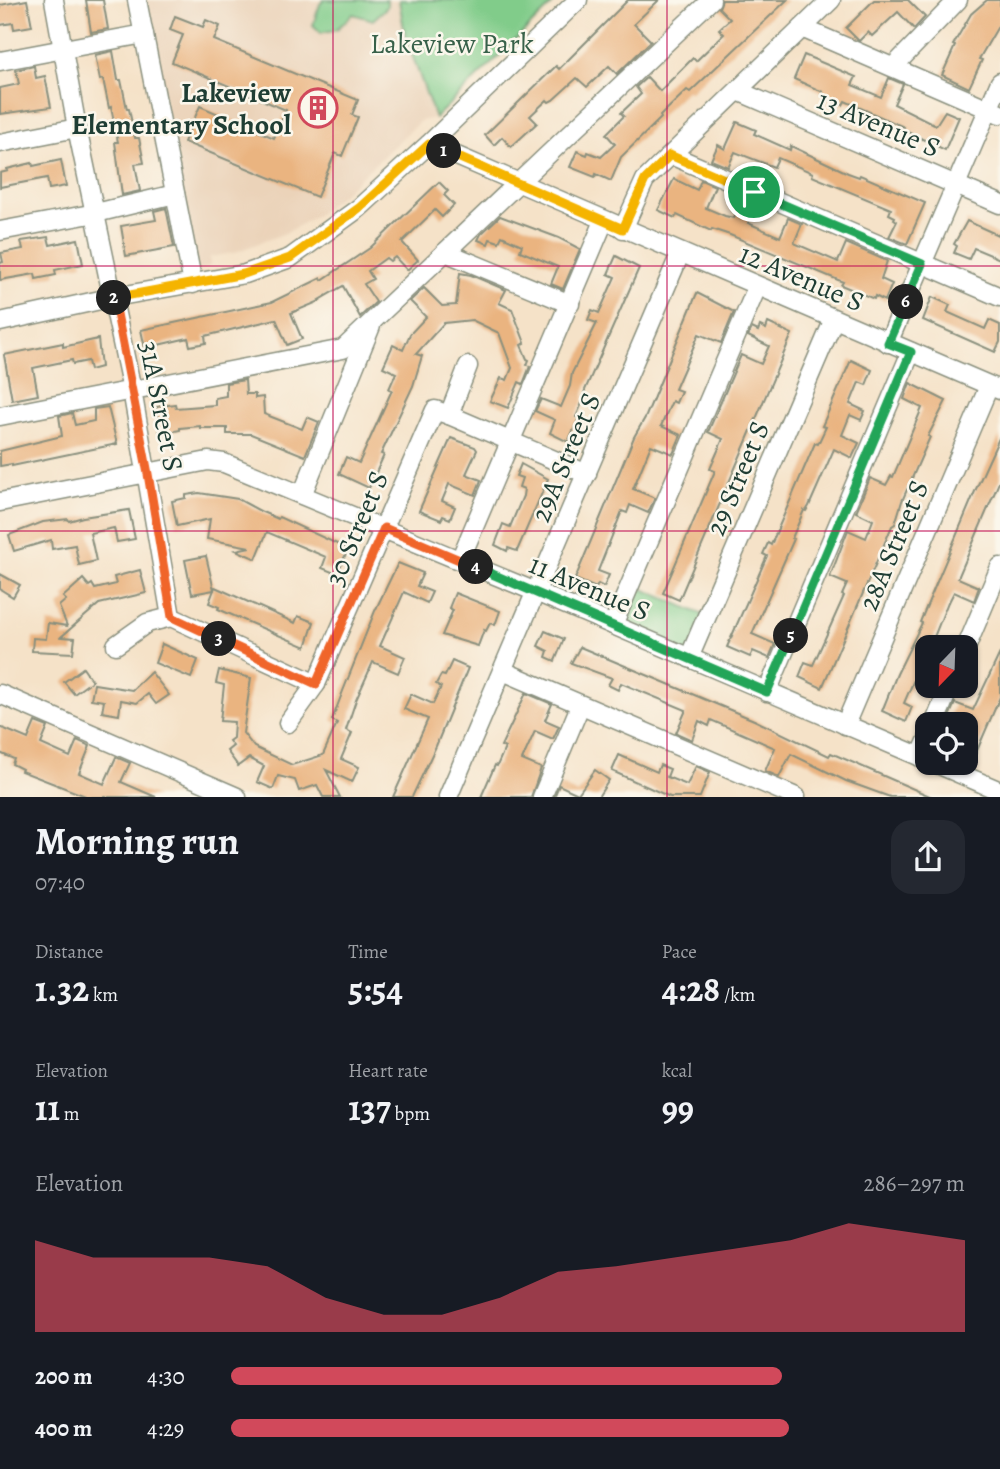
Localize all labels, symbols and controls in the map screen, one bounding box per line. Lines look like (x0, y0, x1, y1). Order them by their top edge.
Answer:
park label: Lakeview Park (370, 25, 534, 63)
place label: Lakeview Elementary School (71, 74, 292, 144)
street label: 13 Avenue S (811, 81, 946, 167)
building icon: Lakeview Elementary School (297, 87, 339, 129)
pin: 1 (426, 134, 462, 168)
text: 1 (440, 137, 447, 163)
pin (724, 162, 784, 222)
icon: arrive (735, 173, 773, 211)
street label: 12 Avenue S (733, 235, 870, 321)
pin: 2 (96, 280, 132, 316)
text: 2 (109, 284, 118, 310)
pin: 6 (888, 284, 923, 320)
text: 6 (901, 288, 910, 314)
street label: 31A Street S (130, 338, 192, 475)
street label: 29A Street S (522, 387, 610, 528)
street label: 29 Street S (697, 415, 779, 541)
street label: 30 Street S (316, 465, 398, 592)
street label: 28A Street S (849, 474, 938, 616)
street label: 11 Avenue S (523, 545, 656, 631)
pin: 4 (458, 550, 494, 584)
text: 4 (471, 553, 480, 579)
pin: 5 (774, 618, 808, 654)
pin: 3 (202, 622, 236, 656)
text: 5 (786, 622, 795, 648)
text: 3 (214, 625, 223, 651)
north arrow (915, 635, 978, 698)
map controls (915, 635, 978, 775)
button: locate (915, 712, 978, 775)
text: Morning run (35, 815, 239, 867)
button: share (891, 820, 965, 894)
text: 07:40 (35, 867, 85, 898)
text: Distance (35, 939, 103, 965)
text: Time (348, 939, 388, 965)
text: Pace (662, 939, 697, 965)
text: 1.32 (35, 965, 89, 1013)
text: 5:54 (348, 965, 403, 1013)
text: 4:28 (662, 965, 720, 1013)
text: km (89, 982, 118, 1008)
text: /km (720, 982, 755, 1008)
text: Elevation (35, 1058, 108, 1084)
text: Heart rate (348, 1058, 428, 1084)
text: kcal (662, 1058, 692, 1084)
text: 11 (35, 1084, 60, 1132)
text: 137 (348, 1084, 391, 1132)
text: 99 (662, 1084, 694, 1132)
text: m (60, 1101, 80, 1127)
text: bpm (391, 1101, 430, 1127)
text: Elevation (35, 1168, 123, 1199)
text: 286–297 m (864, 1168, 965, 1199)
text: 200 m (35, 1361, 93, 1392)
text: 4:30 (147, 1361, 185, 1392)
text: 400 m (35, 1413, 92, 1444)
text: 4:29 (147, 1413, 184, 1444)

